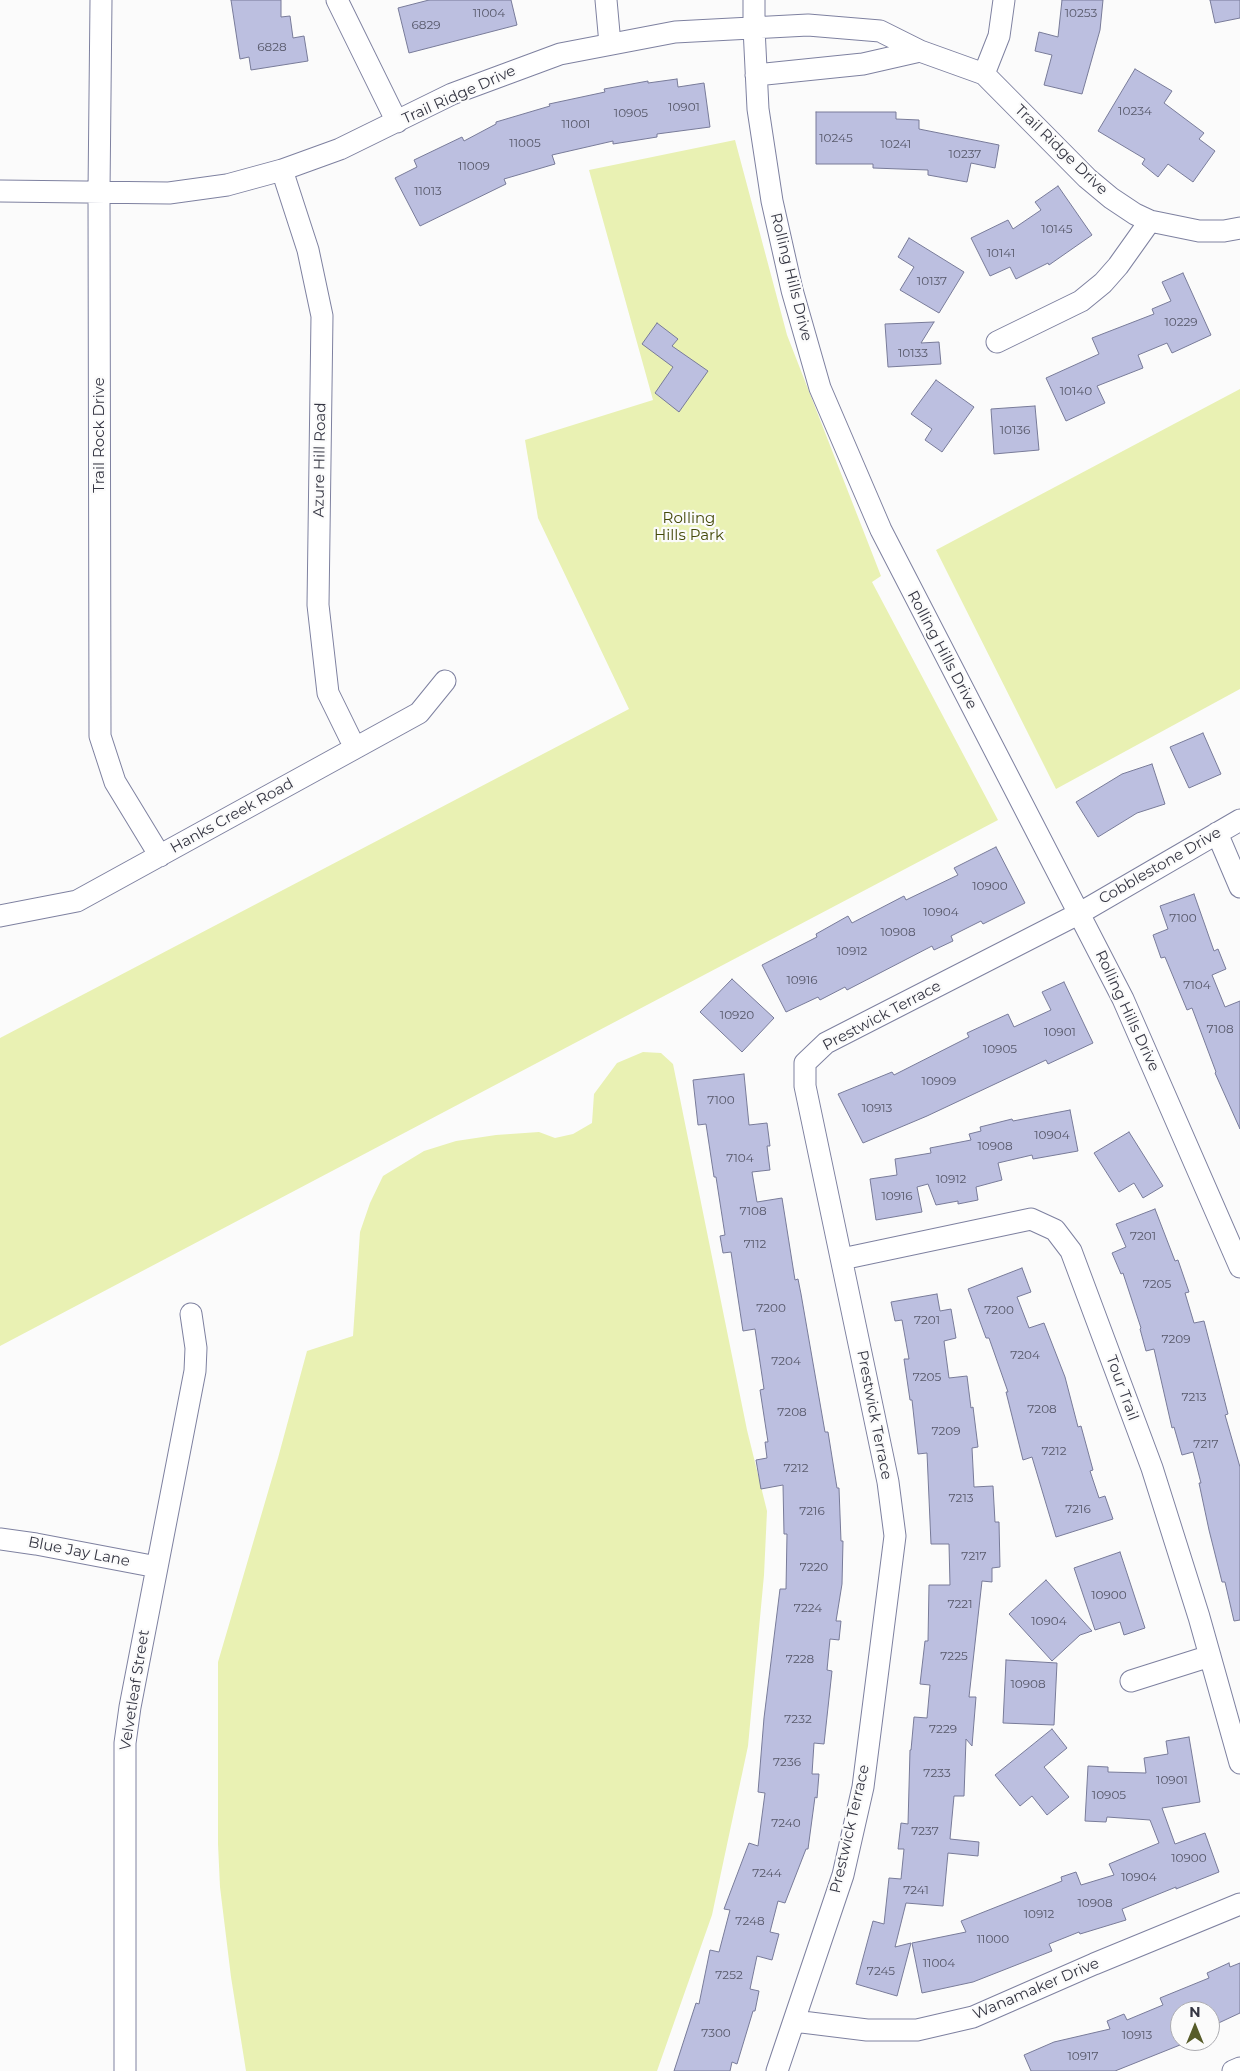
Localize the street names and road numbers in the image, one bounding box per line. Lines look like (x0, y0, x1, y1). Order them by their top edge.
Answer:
street label: Trail Ridge Drive (399, 62, 519, 128)
street label: Trail Ridge Drive (1011, 101, 1111, 199)
street label: Rolling Hills Drive (766, 211, 816, 343)
street label: Trail Rock Drive (91, 377, 109, 493)
street label: Azure Hill Road (310, 402, 330, 518)
street label: Rolling Hills Drive (903, 588, 981, 712)
street label: Hanks Creek Road (167, 775, 297, 857)
street label: Cobblestone Drive (1096, 824, 1224, 908)
street label: Rolling Hills Drive (1091, 948, 1163, 1074)
street label: Prestwick Terrace (820, 977, 944, 1055)
street label: Prestwick Terrace (853, 1349, 895, 1481)
street label: Tour Trail (1102, 1353, 1142, 1423)
street label: Blue Jay Lane (27, 1533, 131, 1571)
street label: Velvetleaf Street (117, 1628, 153, 1752)
street label: Prestwick Terrace (826, 1763, 874, 1895)
street label: Wanamaker Drive (970, 1954, 1102, 2024)

